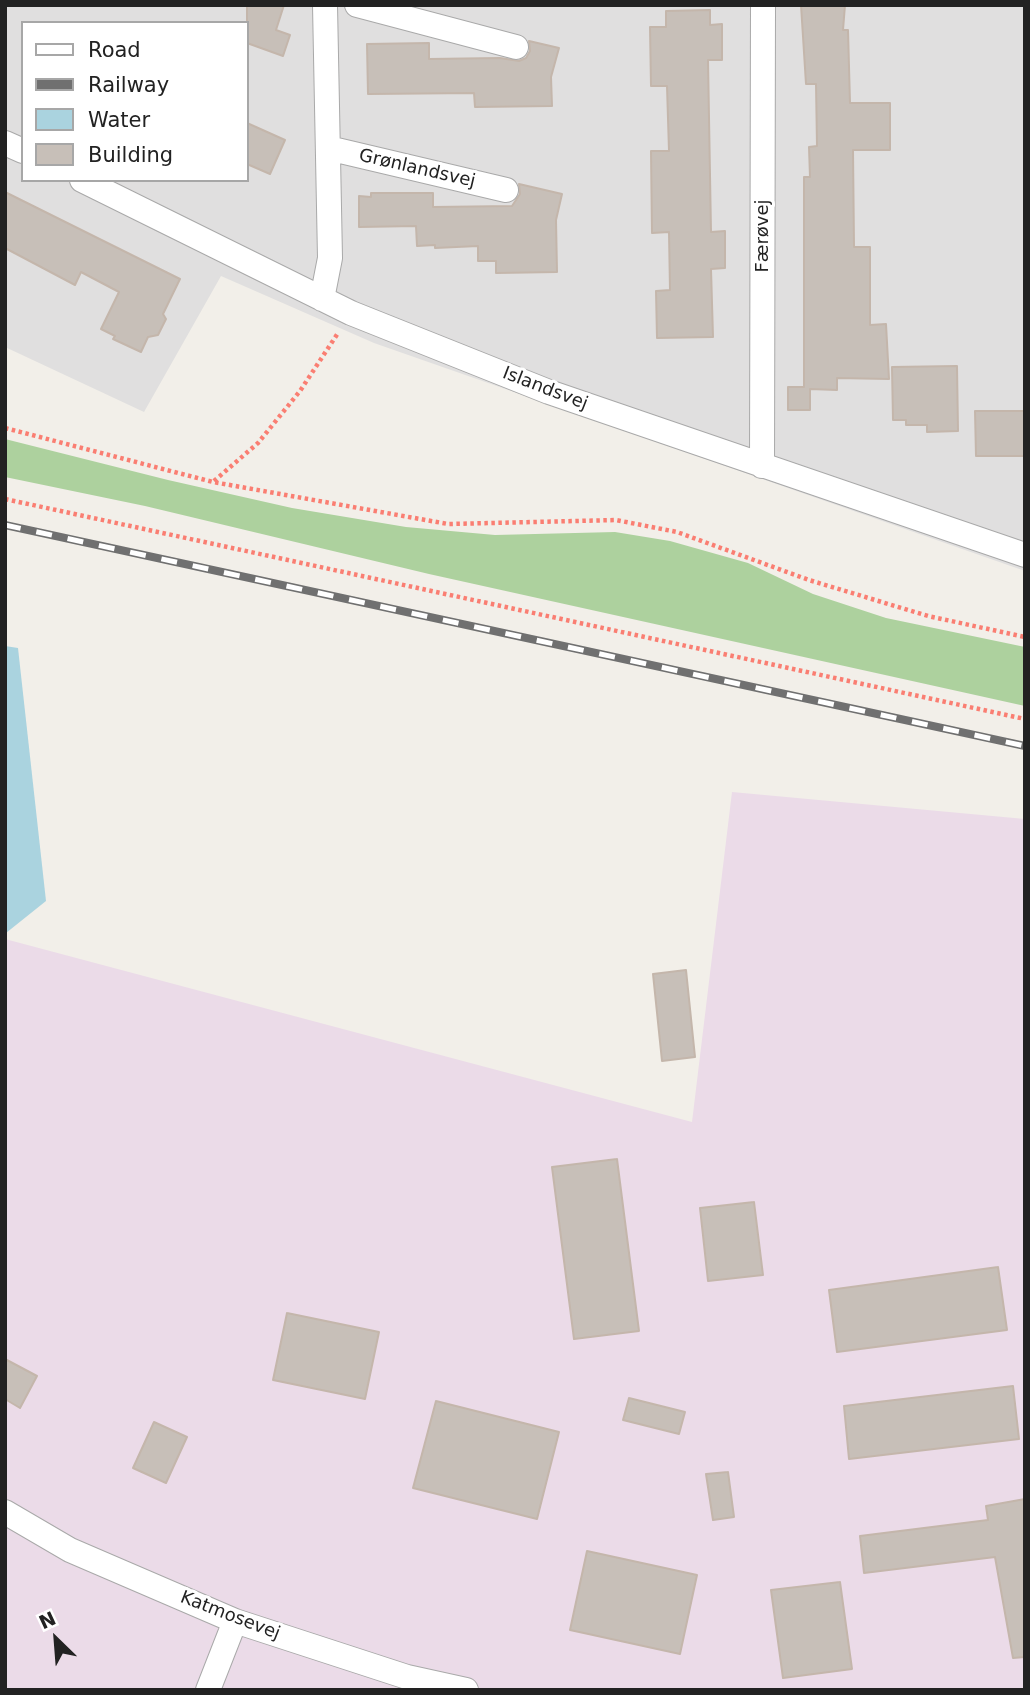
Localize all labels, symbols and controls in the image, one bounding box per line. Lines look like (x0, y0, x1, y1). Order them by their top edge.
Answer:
legend (21, 21, 248, 182)
text: Road (88, 38, 141, 62)
text: Railway (88, 73, 169, 97)
text: Water (88, 108, 150, 132)
text: Building (88, 143, 173, 167)
street label: Grønlandsvej (357, 145, 477, 193)
street label: Færøvej (752, 199, 774, 273)
street label: Islandsvej (499, 363, 591, 415)
street label: Katmosevej (177, 1587, 283, 1645)
north arrow (21, 1604, 91, 1674)
text: N (35, 1607, 59, 1633)

